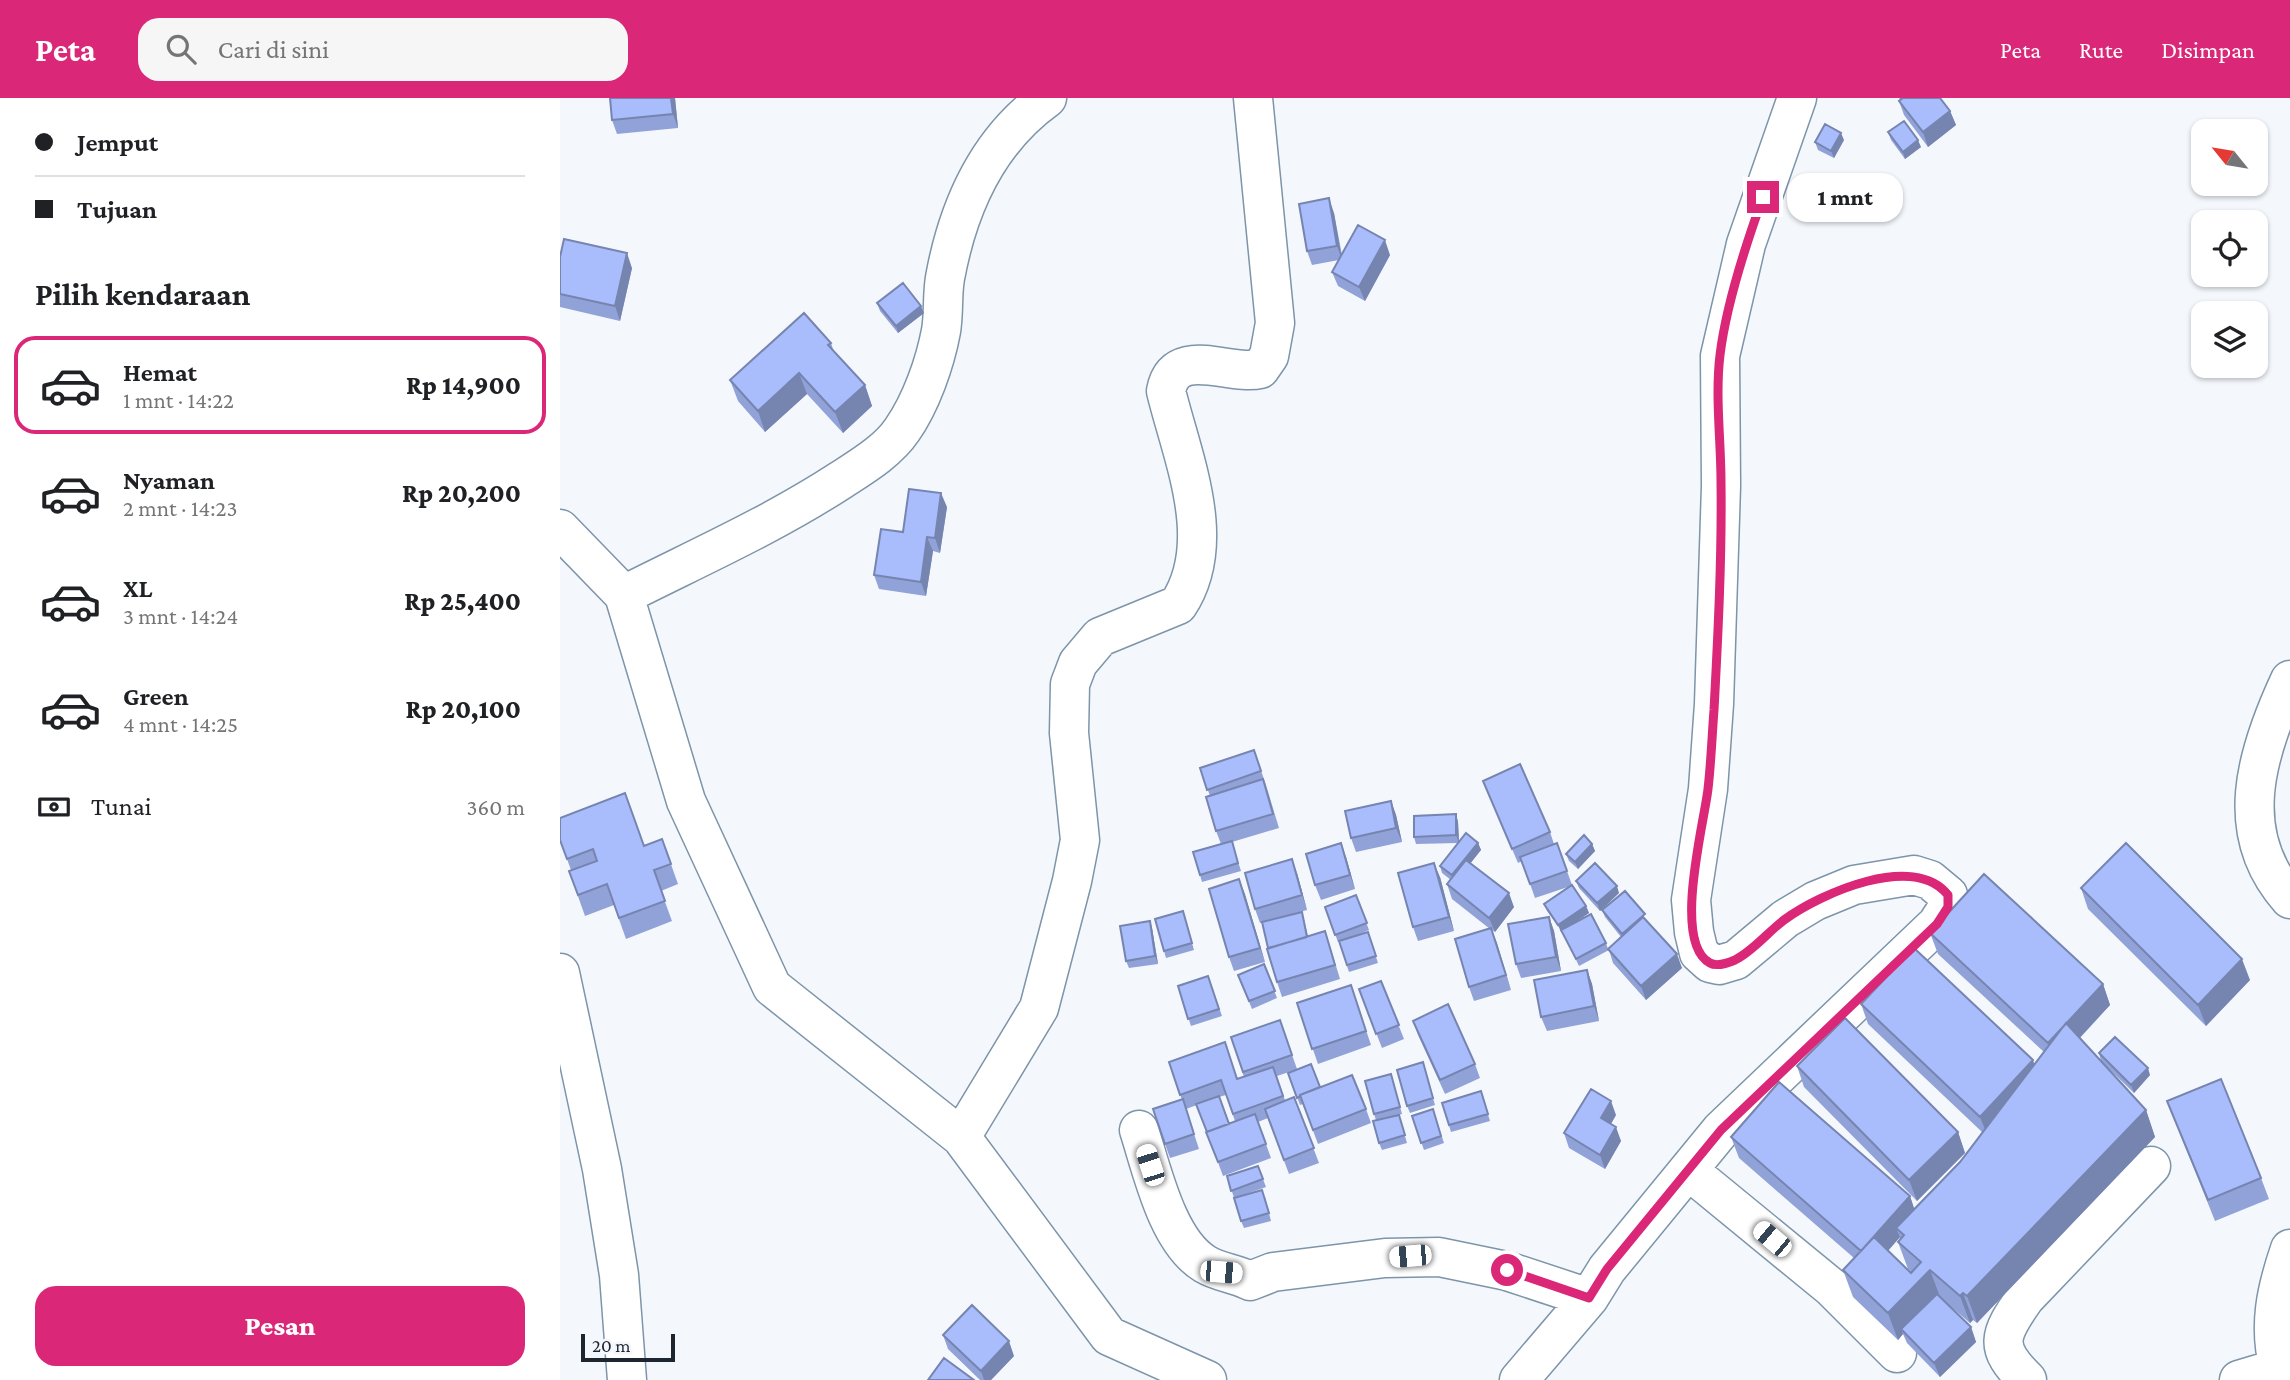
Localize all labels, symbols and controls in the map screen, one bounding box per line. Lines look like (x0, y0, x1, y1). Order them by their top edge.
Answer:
search box (138, 18, 628, 81)
icon: search (162, 30, 200, 68)
text: Peta (35, 31, 96, 68)
text: Cari di sini (218, 35, 329, 64)
text: Peta (2000, 36, 2041, 63)
text: Rute (2079, 36, 2123, 63)
text: Disimpan (2161, 36, 2255, 63)
north arrow (2191, 119, 2268, 196)
map controls (2191, 119, 2268, 378)
text: Jemput (77, 128, 158, 157)
callout: 1 mnt (1788, 172, 1903, 222)
route end (1747, 181, 1779, 213)
text: 1 mnt (1817, 184, 1873, 210)
text: Tujuan (77, 195, 157, 224)
button: locate (2191, 210, 2268, 287)
text: Pilih kendaraan (35, 276, 250, 312)
button: layers (2191, 301, 2268, 378)
icon: car (39, 354, 102, 417)
text: Hemat (123, 358, 197, 387)
text: Rp 14,900 (406, 371, 521, 400)
text: 1 mnt · 14:22 (123, 387, 234, 413)
icon: car (39, 462, 102, 525)
text: Nyaman (123, 466, 215, 495)
text: Rp 20,200 (402, 479, 521, 508)
text: 2 mnt · 14:23 (123, 495, 237, 521)
icon: car (39, 570, 102, 633)
text: XL (123, 574, 152, 603)
text: Rp 25,400 (404, 587, 521, 616)
text: 3 mnt · 14:24 (123, 603, 238, 629)
icon: car (39, 678, 102, 741)
text: Green (123, 682, 189, 711)
text: Rp 20,100 (405, 695, 521, 724)
text: 4 mnt · 14:25 (123, 711, 238, 737)
icon: cash (35, 788, 73, 826)
text: Tunai (91, 792, 152, 821)
text: 360 m (467, 794, 525, 820)
car (1134, 1142, 1167, 1188)
car (1750, 1217, 1795, 1261)
car (1389, 1244, 1432, 1268)
route start (1491, 1254, 1523, 1286)
car (1200, 1260, 1243, 1284)
button: Pesan (35, 1286, 525, 1366)
scale bar (581, 1331, 676, 1363)
text: 20 m (592, 1335, 631, 1356)

